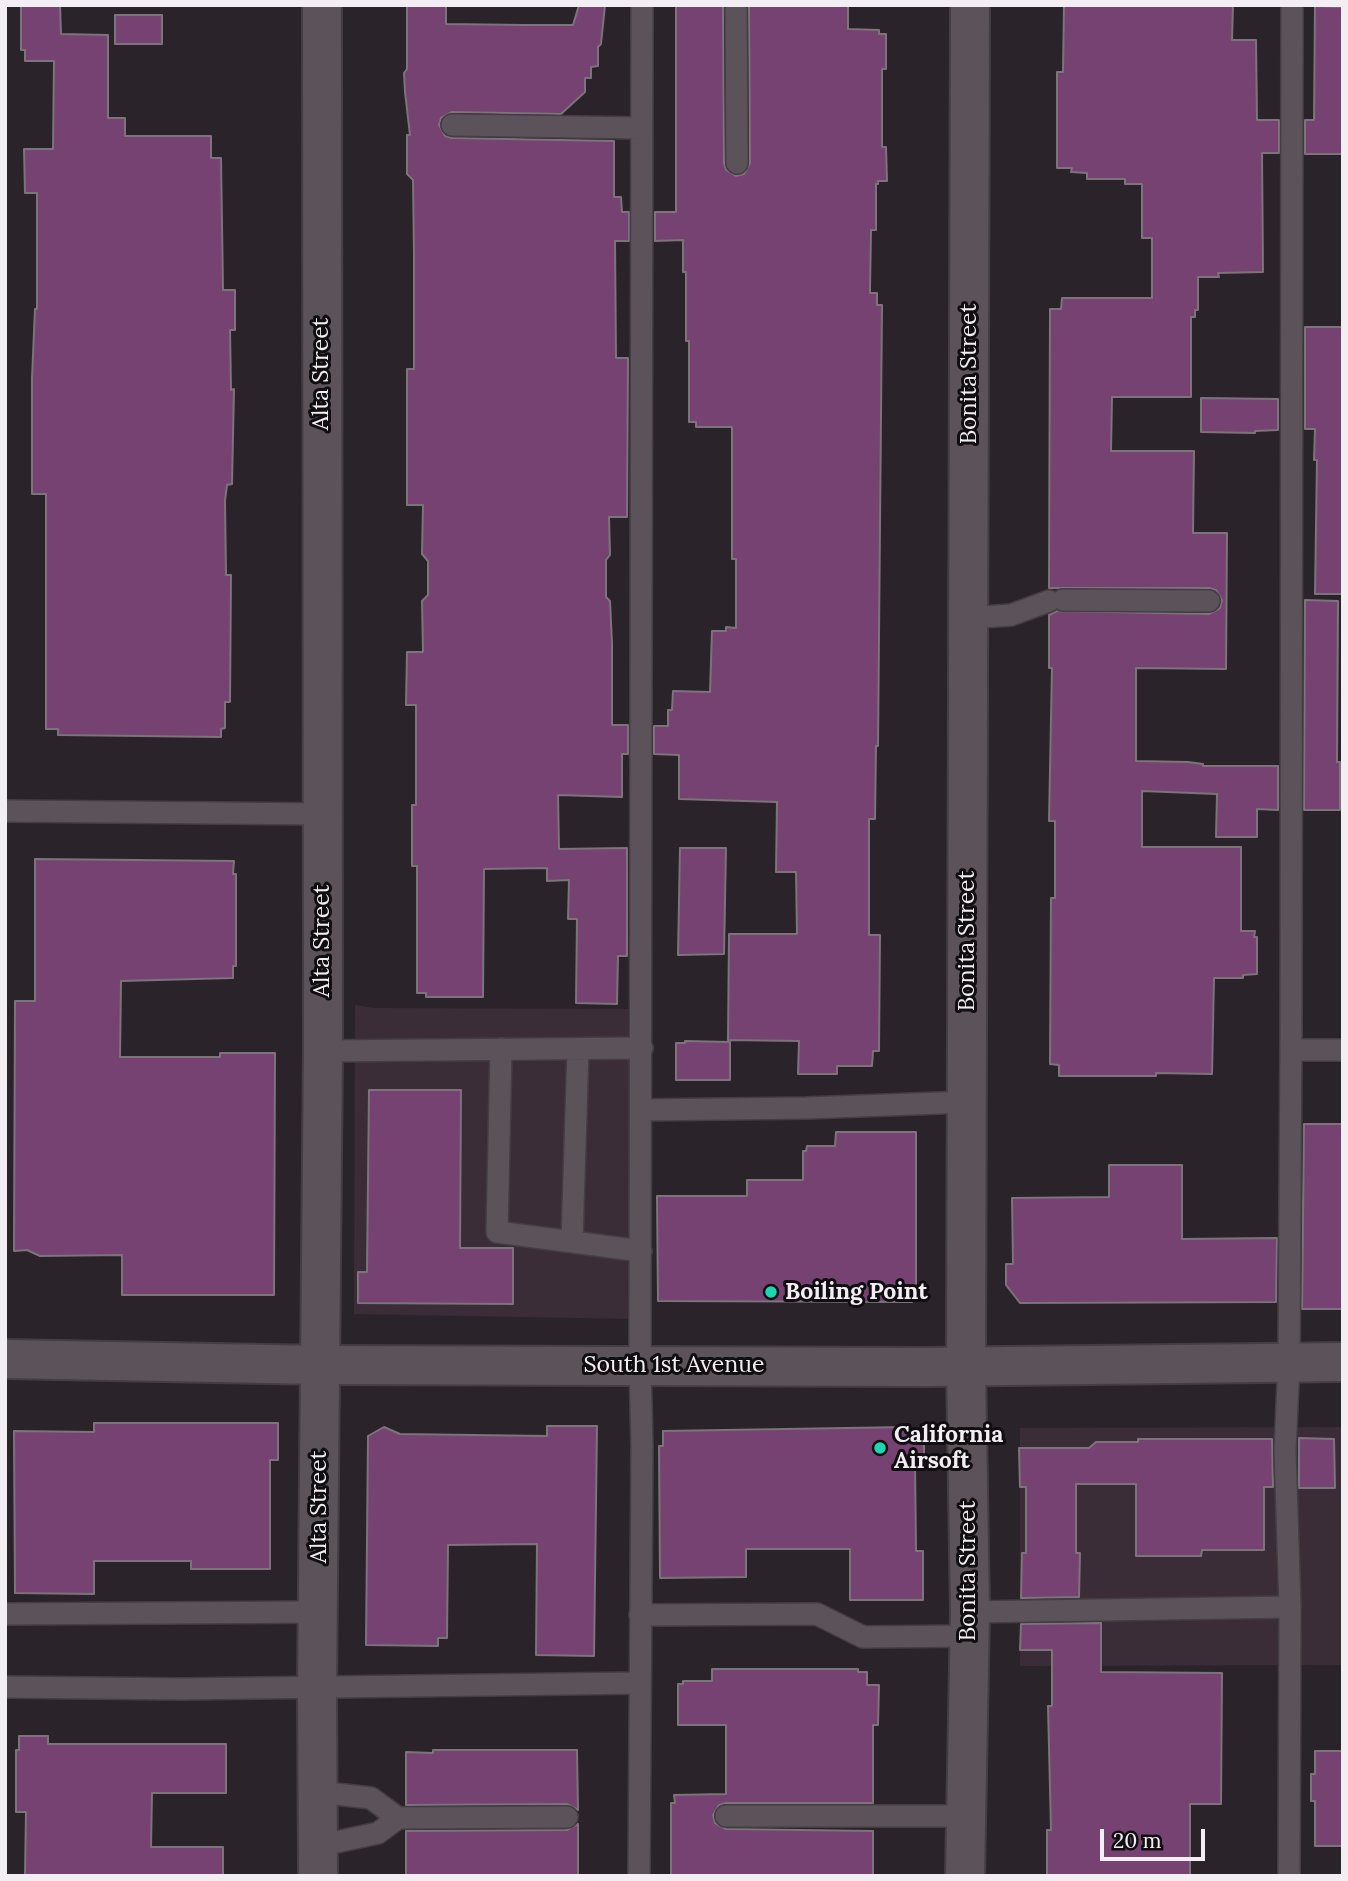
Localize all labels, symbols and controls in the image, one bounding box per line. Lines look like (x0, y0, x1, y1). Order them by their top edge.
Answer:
street label: Bonita Street (955, 304, 983, 444)
street label: Alta Street (307, 318, 335, 430)
street label: Bonita Street (953, 871, 981, 1011)
street label: Alta Street (308, 885, 336, 997)
place label: Boiling Point (785, 1278, 928, 1306)
marker: Boiling Point (763, 1284, 779, 1300)
street label: South 1st Avenue (584, 1351, 764, 1379)
place label: California Airsoft (894, 1421, 1003, 1475)
marker: California Airsoft (872, 1440, 888, 1456)
street label: Alta Street (305, 1451, 333, 1563)
street label: Bonita Street (954, 1501, 982, 1641)
scale bar (1103, 1814, 1208, 1858)
text: 20 m (1113, 1827, 1162, 1854)

